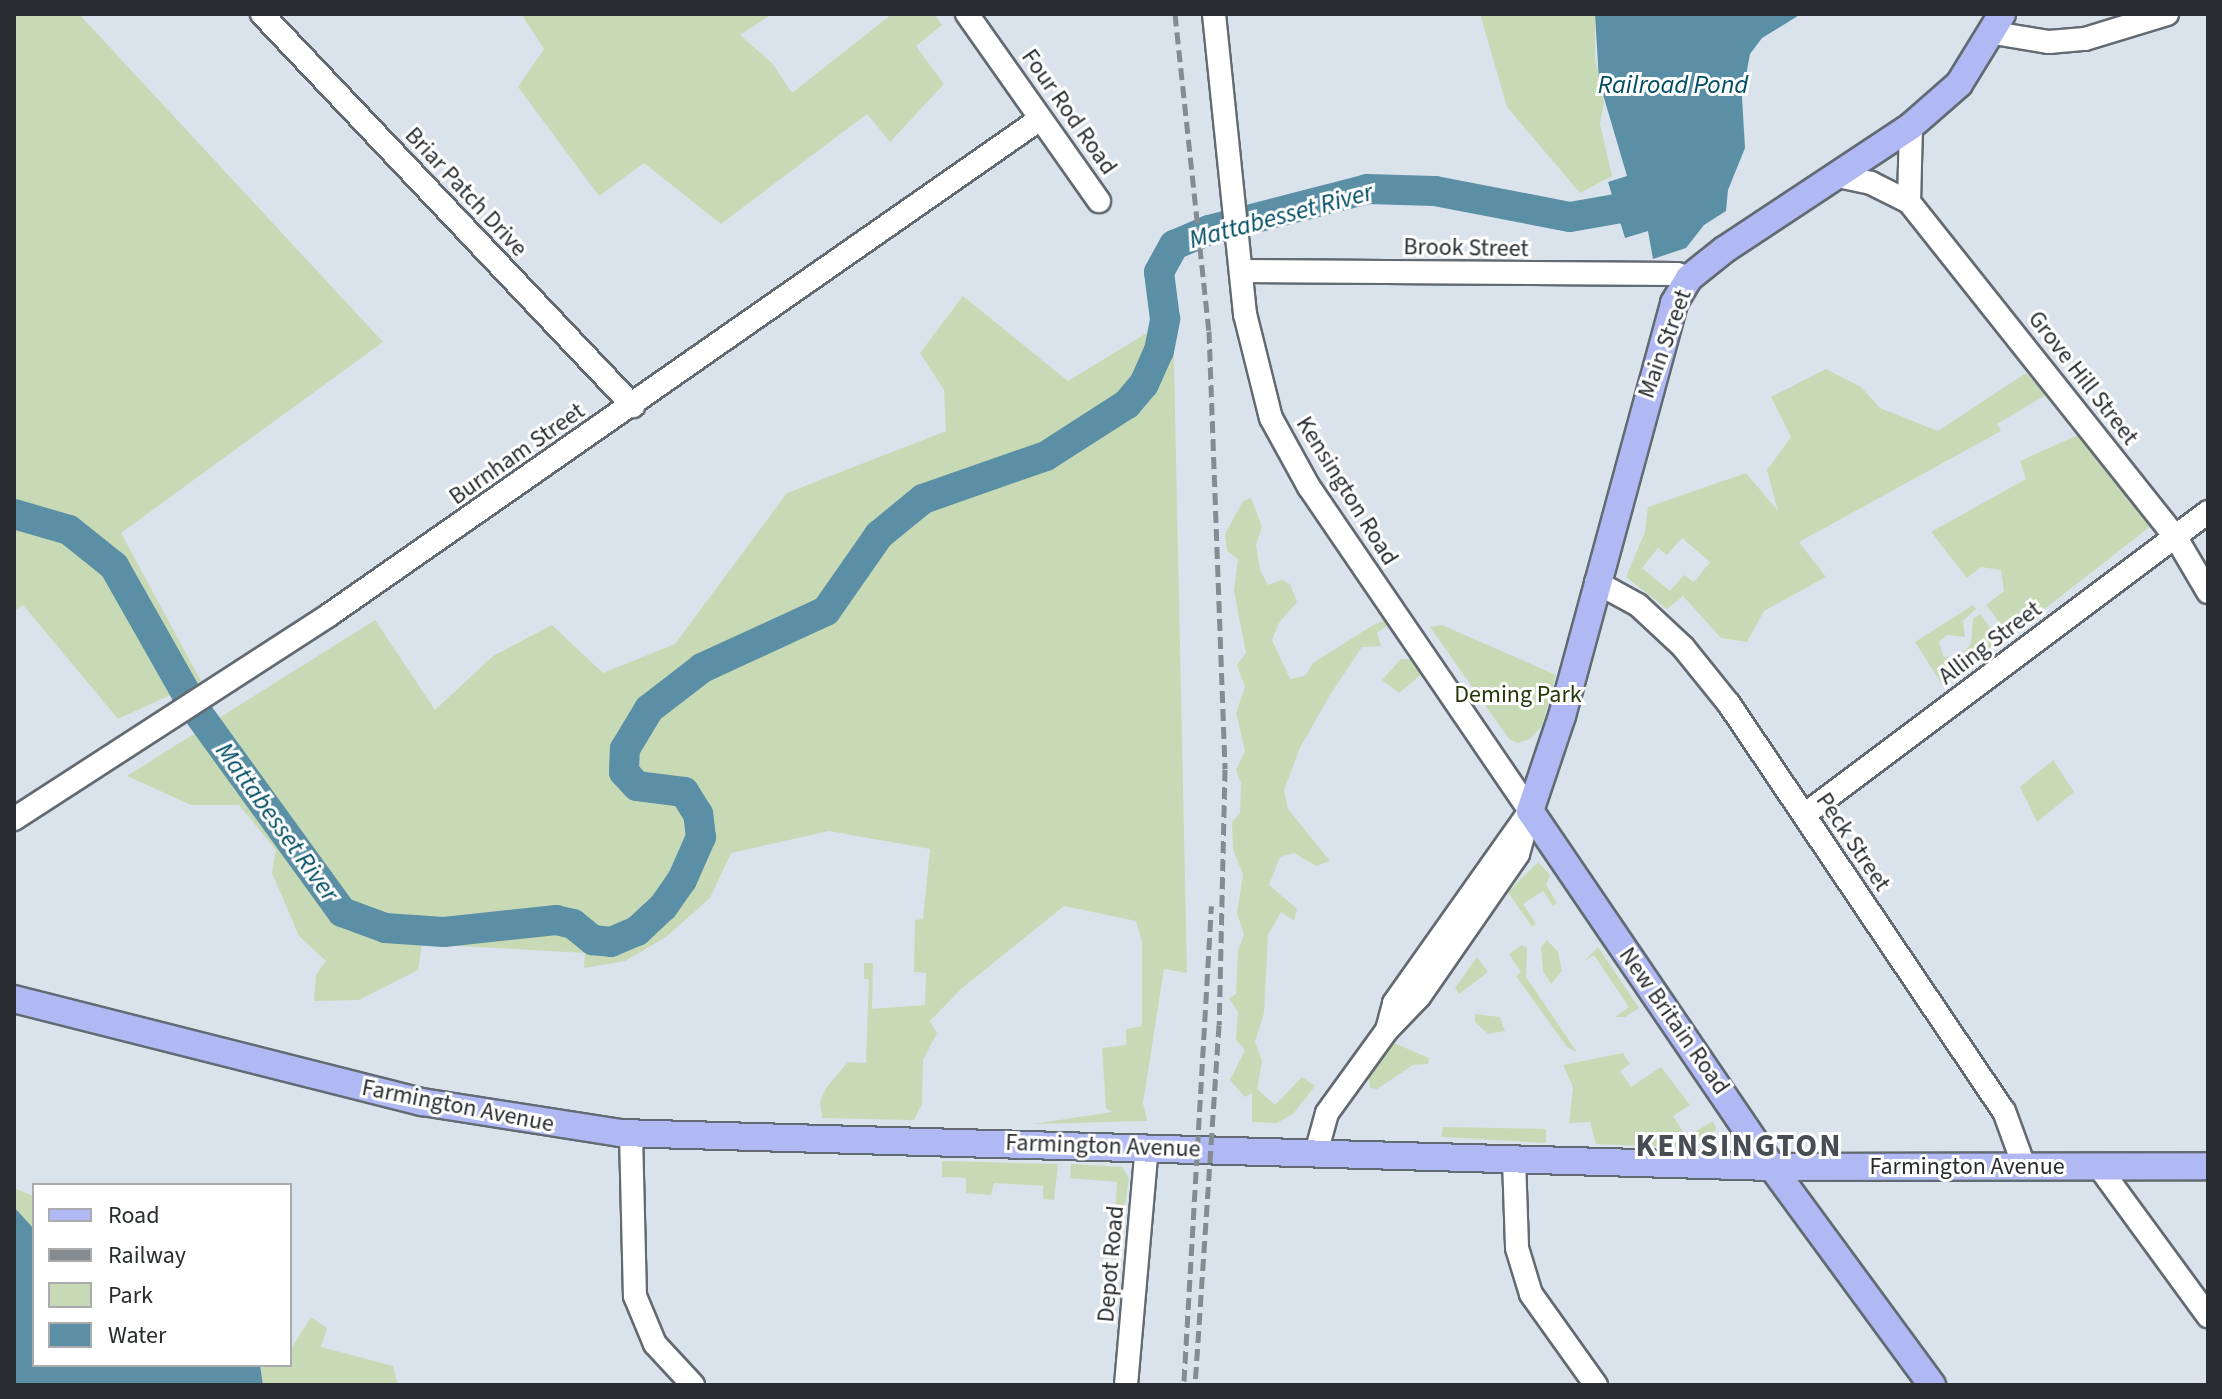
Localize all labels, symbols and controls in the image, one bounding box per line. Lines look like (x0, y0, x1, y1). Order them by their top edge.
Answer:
street label: Four Rod Road (1015, 44, 1123, 180)
water label: Railroad Pond (1598, 69, 1748, 101)
street label: Briar Patch Drive (399, 121, 533, 263)
water label: Mattabesset River (1186, 176, 1376, 256)
street label: Brook Street (1403, 233, 1529, 263)
street label: Main Street (1632, 286, 1698, 402)
street label: Grove Hill Street (2022, 305, 2144, 451)
street label: Burnham Street (444, 397, 590, 511)
street label: Kensington Road (1290, 411, 1404, 571)
street label: Alling Street (1933, 595, 2047, 691)
park label: Deming Park (1454, 681, 1582, 709)
water label: Mattabesset River (209, 736, 345, 908)
street label: Peck Street (1810, 787, 1896, 897)
street label: New Britain Road (1613, 942, 1735, 1100)
street label: Farmington Avenue (359, 1073, 557, 1139)
district label: KENSINGTON (1635, 1127, 1843, 1165)
street label: Farmington Avenue (1005, 1128, 1201, 1164)
street label: Farmington Avenue (1869, 1153, 2065, 1181)
legend (32, 1183, 292, 1367)
text: Road (108, 1198, 160, 1233)
street label: Depot Road (1092, 1204, 1130, 1324)
text: Railway (108, 1238, 186, 1273)
text: Park (108, 1278, 153, 1313)
text: Water (108, 1318, 166, 1353)

